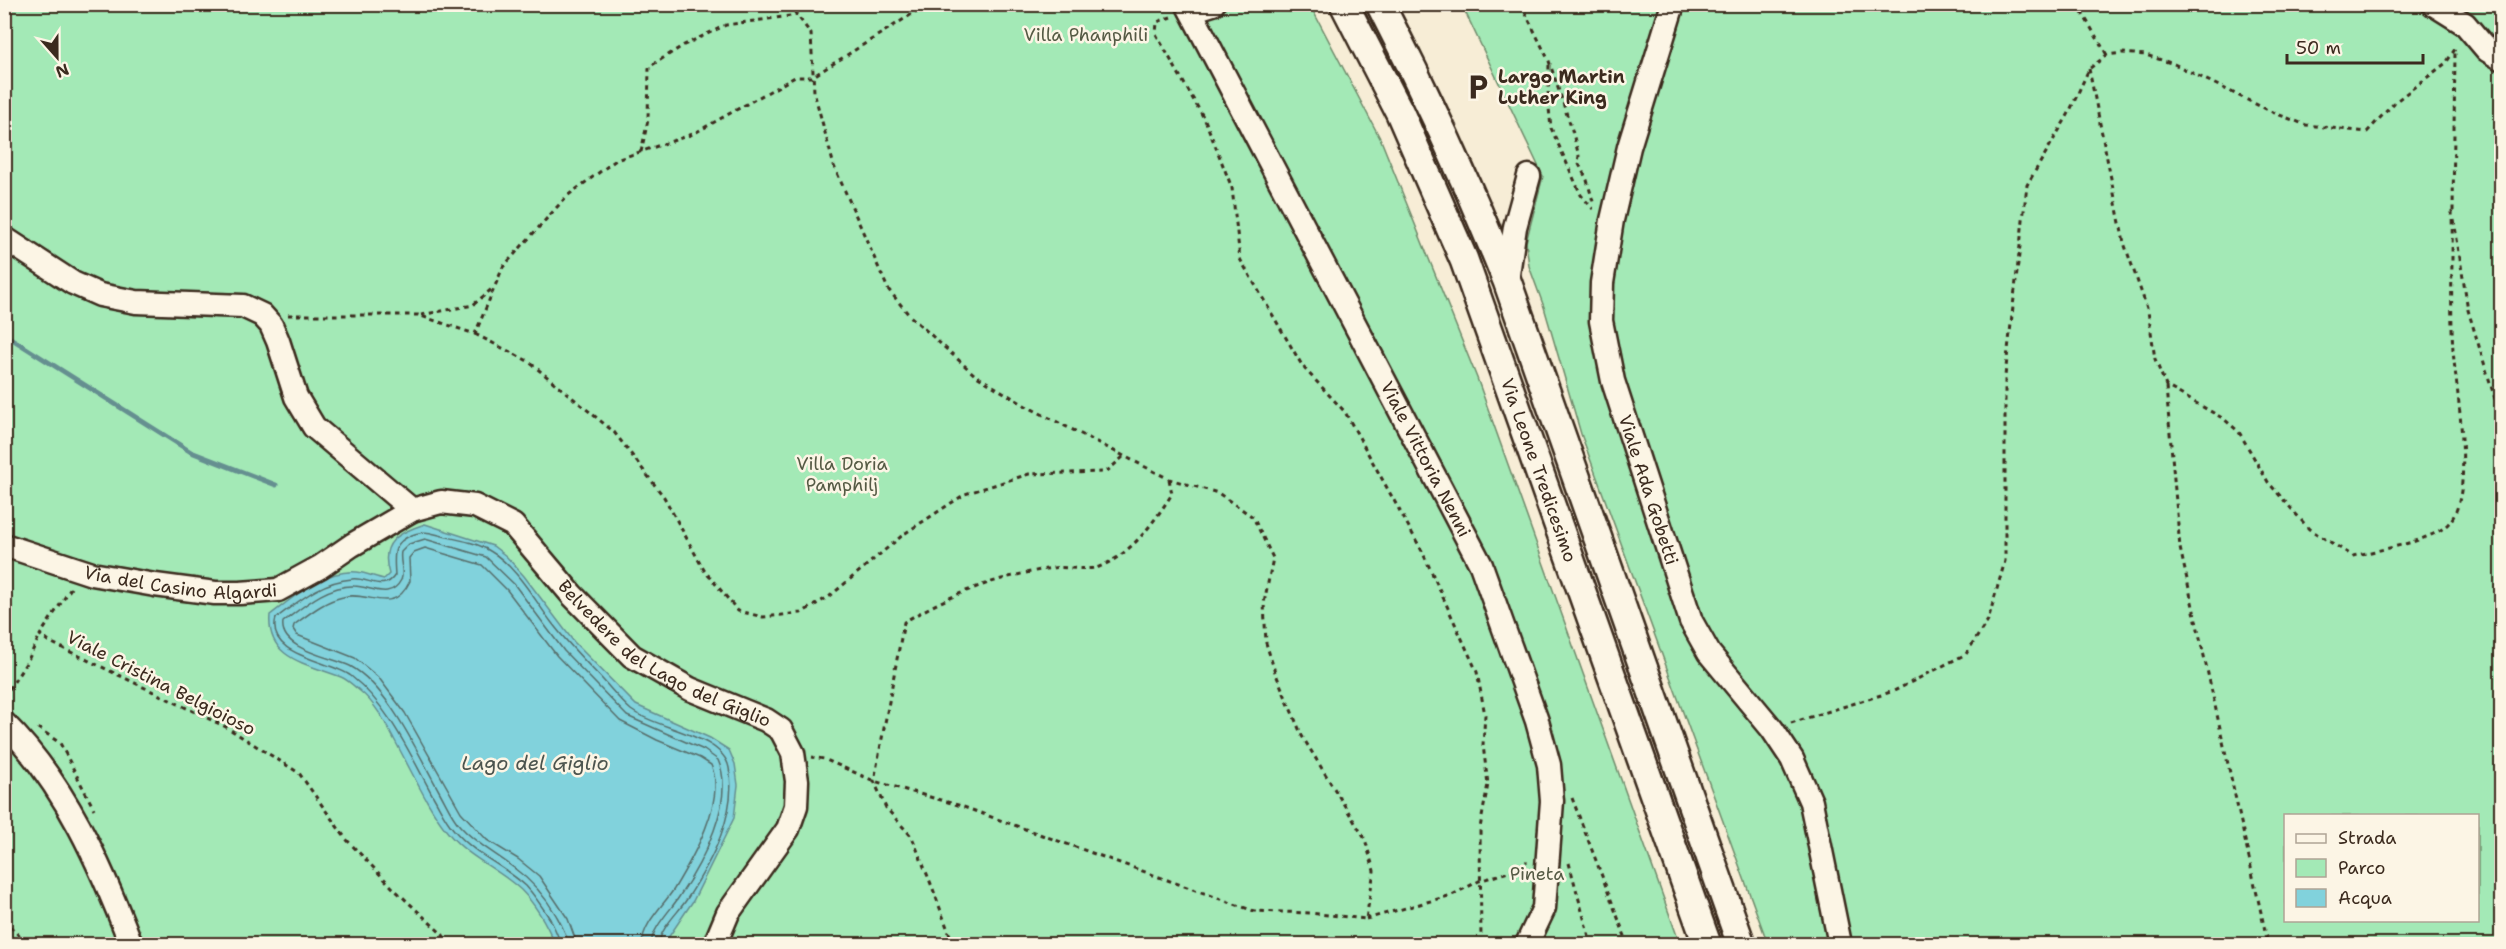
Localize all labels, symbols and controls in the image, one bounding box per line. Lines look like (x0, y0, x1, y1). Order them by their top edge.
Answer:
park label: Villa Phanphili (1024, 23, 1148, 47)
north arrow (27, 27, 87, 87)
scale bar (2287, 27, 2424, 65)
text: 50 m (2296, 36, 2341, 60)
text: N (53, 58, 72, 83)
place label: Largo Martin Luther King (1498, 65, 1625, 110)
parking icon: Largo Martin Luther King (1463, 72, 1493, 102)
street label: Via Leone Tredicesimo (1495, 375, 1582, 565)
street label: Viale Vittoria Nenni (1375, 377, 1476, 541)
street label: Viale Ada Gobetti (1613, 412, 1684, 568)
park label: Villa Doria Pamphilj (796, 452, 888, 497)
street label: Via del Casino Algardi (81, 560, 278, 605)
street label: Belvedere del Lago del Giglio (552, 575, 774, 733)
street label: Viale Cristina Belgioioso (62, 625, 260, 741)
water label: Lago del Giglio (461, 750, 609, 776)
legend (2284, 814, 2479, 922)
text: Strada (2338, 826, 2397, 850)
text: Parco (2338, 856, 2386, 880)
park label: Pineta (1510, 862, 1564, 886)
text: Acqua (2338, 886, 2392, 910)

